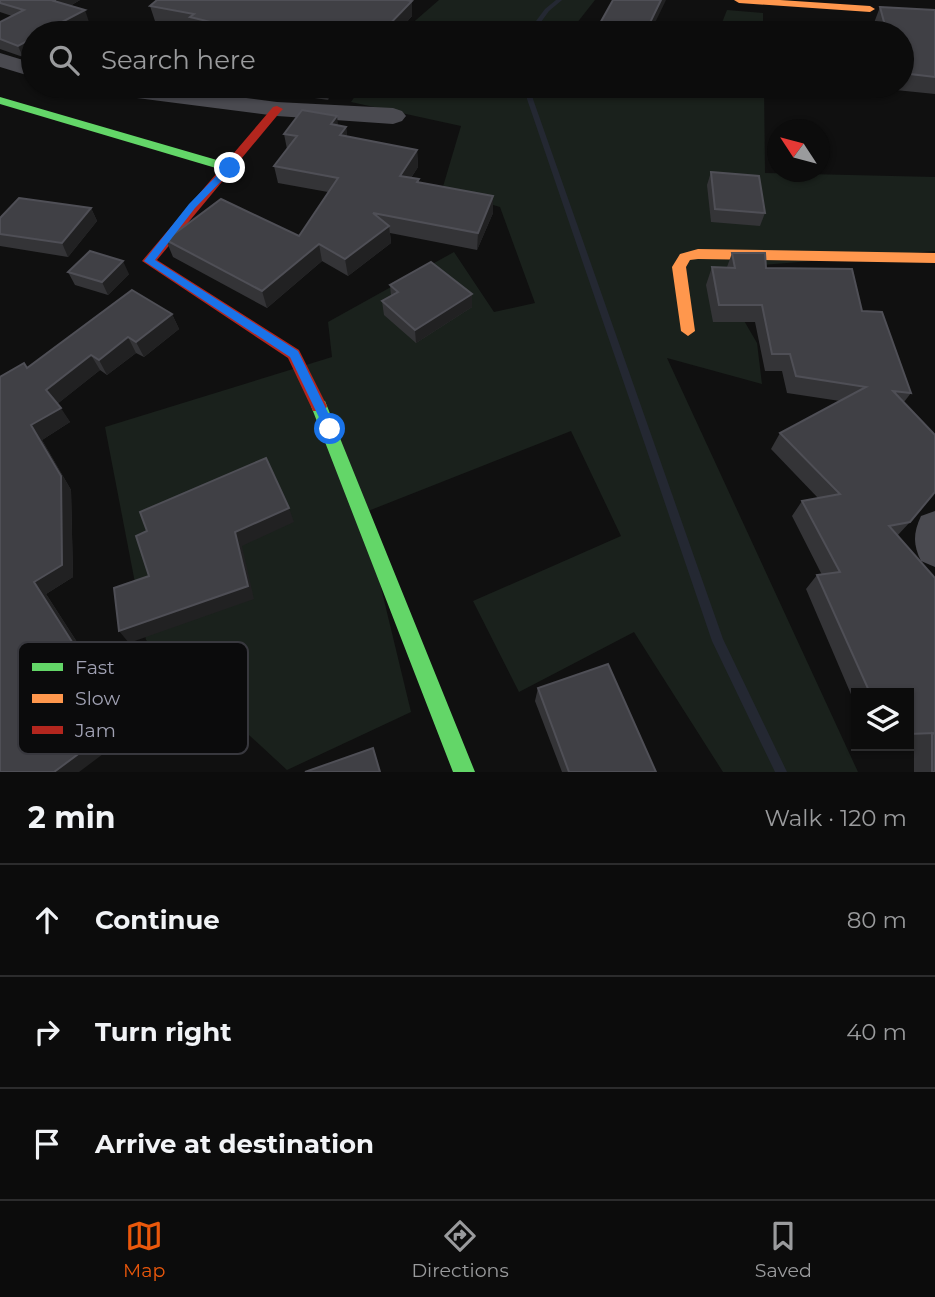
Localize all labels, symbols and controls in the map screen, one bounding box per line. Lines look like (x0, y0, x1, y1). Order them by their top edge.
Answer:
search box (21, 21, 914, 98)
icon: search (45, 41, 83, 79)
text: Search here (101, 44, 256, 76)
north arrow (767, 119, 830, 182)
route end (214, 152, 245, 183)
route start (314, 413, 345, 444)
legend (18, 642, 248, 754)
text: Fast (75, 656, 115, 679)
text: Slow (75, 687, 120, 710)
map controls (851, 688, 914, 751)
button: layers (851, 688, 914, 751)
text: Jam (74, 719, 116, 742)
text: 2 min (28, 799, 115, 836)
text: Walk · 120 m (764, 804, 907, 832)
icon: ahead (28, 901, 66, 939)
text: Continue (95, 904, 220, 936)
text: 80 m (847, 906, 907, 934)
icon: right (28, 1013, 66, 1051)
text: Turn right (95, 1016, 231, 1048)
text: 40 m (846, 1018, 907, 1046)
icon: arrive (28, 1125, 66, 1163)
text: Arrive at destination (95, 1128, 374, 1160)
tab: Map (123, 1217, 165, 1282)
tab: Directions (411, 1217, 509, 1282)
tab: Saved (755, 1217, 812, 1282)

